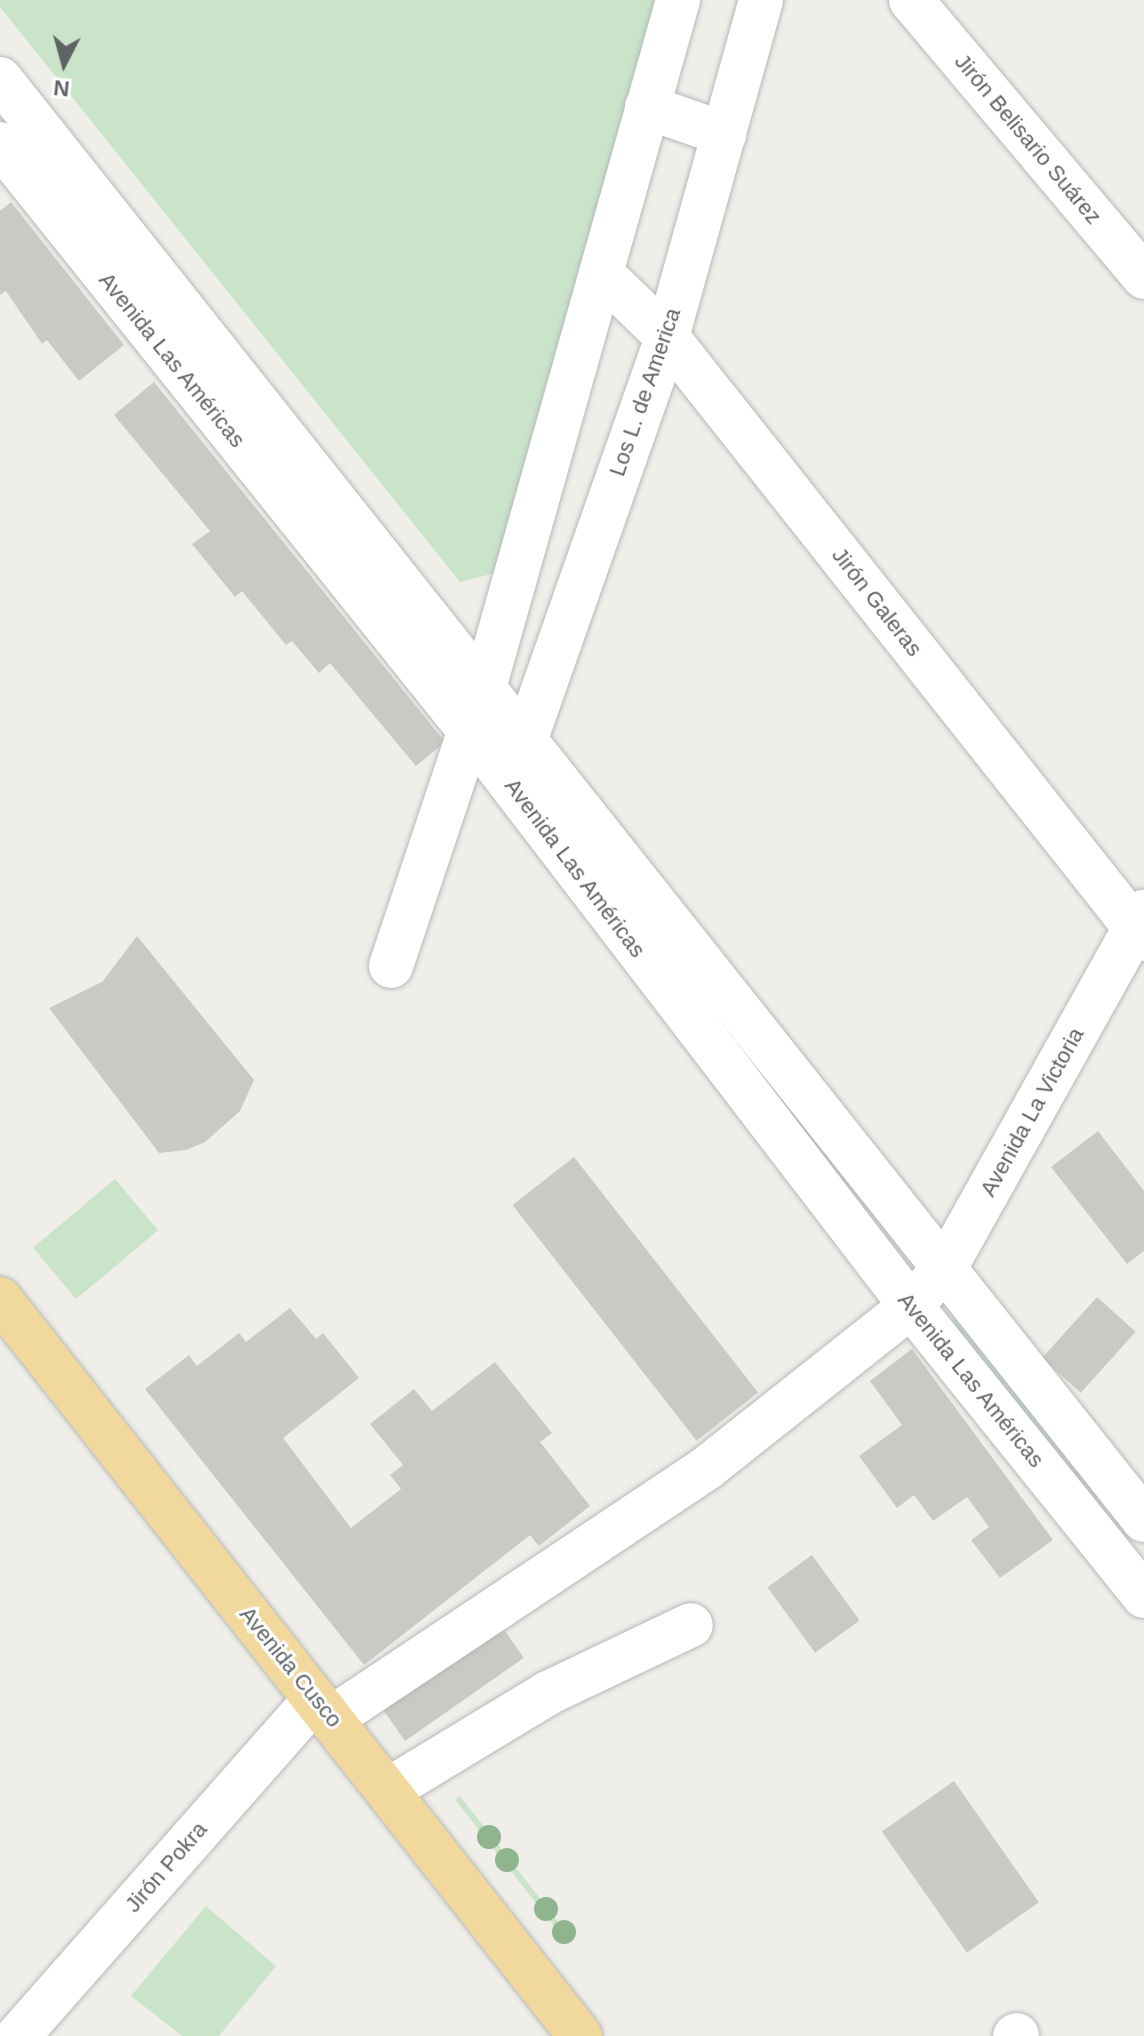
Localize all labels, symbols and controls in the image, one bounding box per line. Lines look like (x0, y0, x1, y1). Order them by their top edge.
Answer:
north arrow (24, 24, 104, 104)
street label: Jirón Belisario Suárez (949, 49, 1107, 229)
text: N (52, 75, 71, 102)
street label: Avenida Las Américas (93, 267, 251, 453)
street label: Los L. de America (604, 304, 686, 480)
street label: Jirón Galeras (826, 542, 928, 662)
street label: Avenida Las Américas (499, 773, 651, 963)
street label: Avenida La Victoria (975, 1023, 1089, 1201)
street label: Avenida Las Américas (892, 1287, 1050, 1473)
street label: Avenida Cusco (234, 1601, 348, 1733)
street label: Jirón Pokra (120, 1816, 212, 1918)

